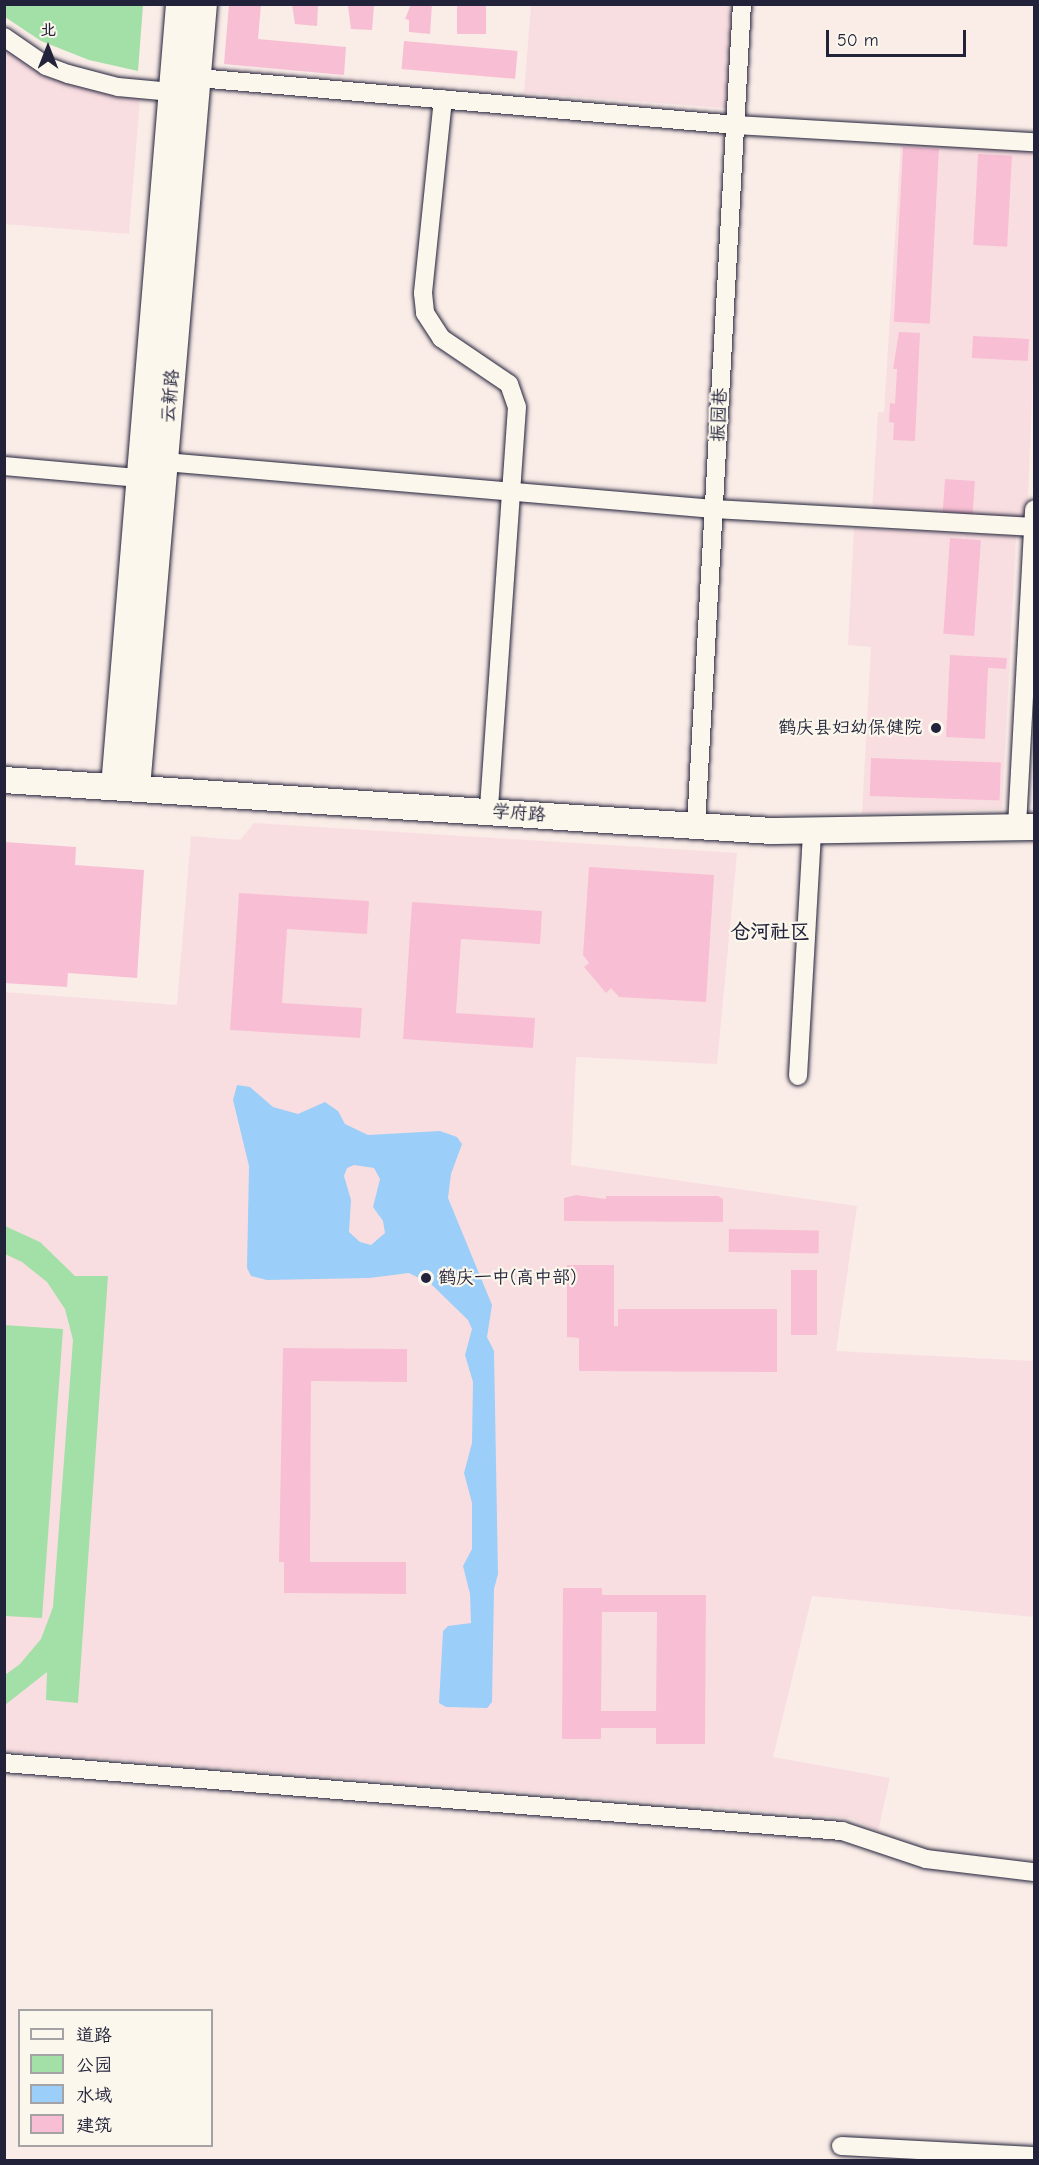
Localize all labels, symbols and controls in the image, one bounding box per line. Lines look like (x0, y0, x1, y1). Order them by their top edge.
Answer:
north arrow (18, 18, 78, 78)
scale bar (829, 18, 968, 56)
text: 北 (40, 21, 56, 39)
text: 50 m (837, 30, 879, 51)
street label: 云新路 (158, 368, 184, 424)
street label: 振园巷 (708, 387, 732, 443)
place label: 鹤庆县妇幼保健院 (778, 717, 922, 739)
marker: 鹤庆县妇幼保健院 (927, 719, 945, 737)
street label: 学府路 (491, 801, 547, 827)
district label: 仓河社区 (730, 919, 810, 943)
place label: 鹤庆一中(高中部) (438, 1267, 576, 1289)
marker: 鹤庆一中(高中部) (419, 1271, 433, 1285)
legend (18, 2009, 213, 2147)
text: 道路 (76, 2025, 112, 2046)
text: 公园 (76, 2055, 112, 2076)
text: 水域 (76, 2085, 112, 2106)
text: 建筑 (76, 2115, 112, 2136)

